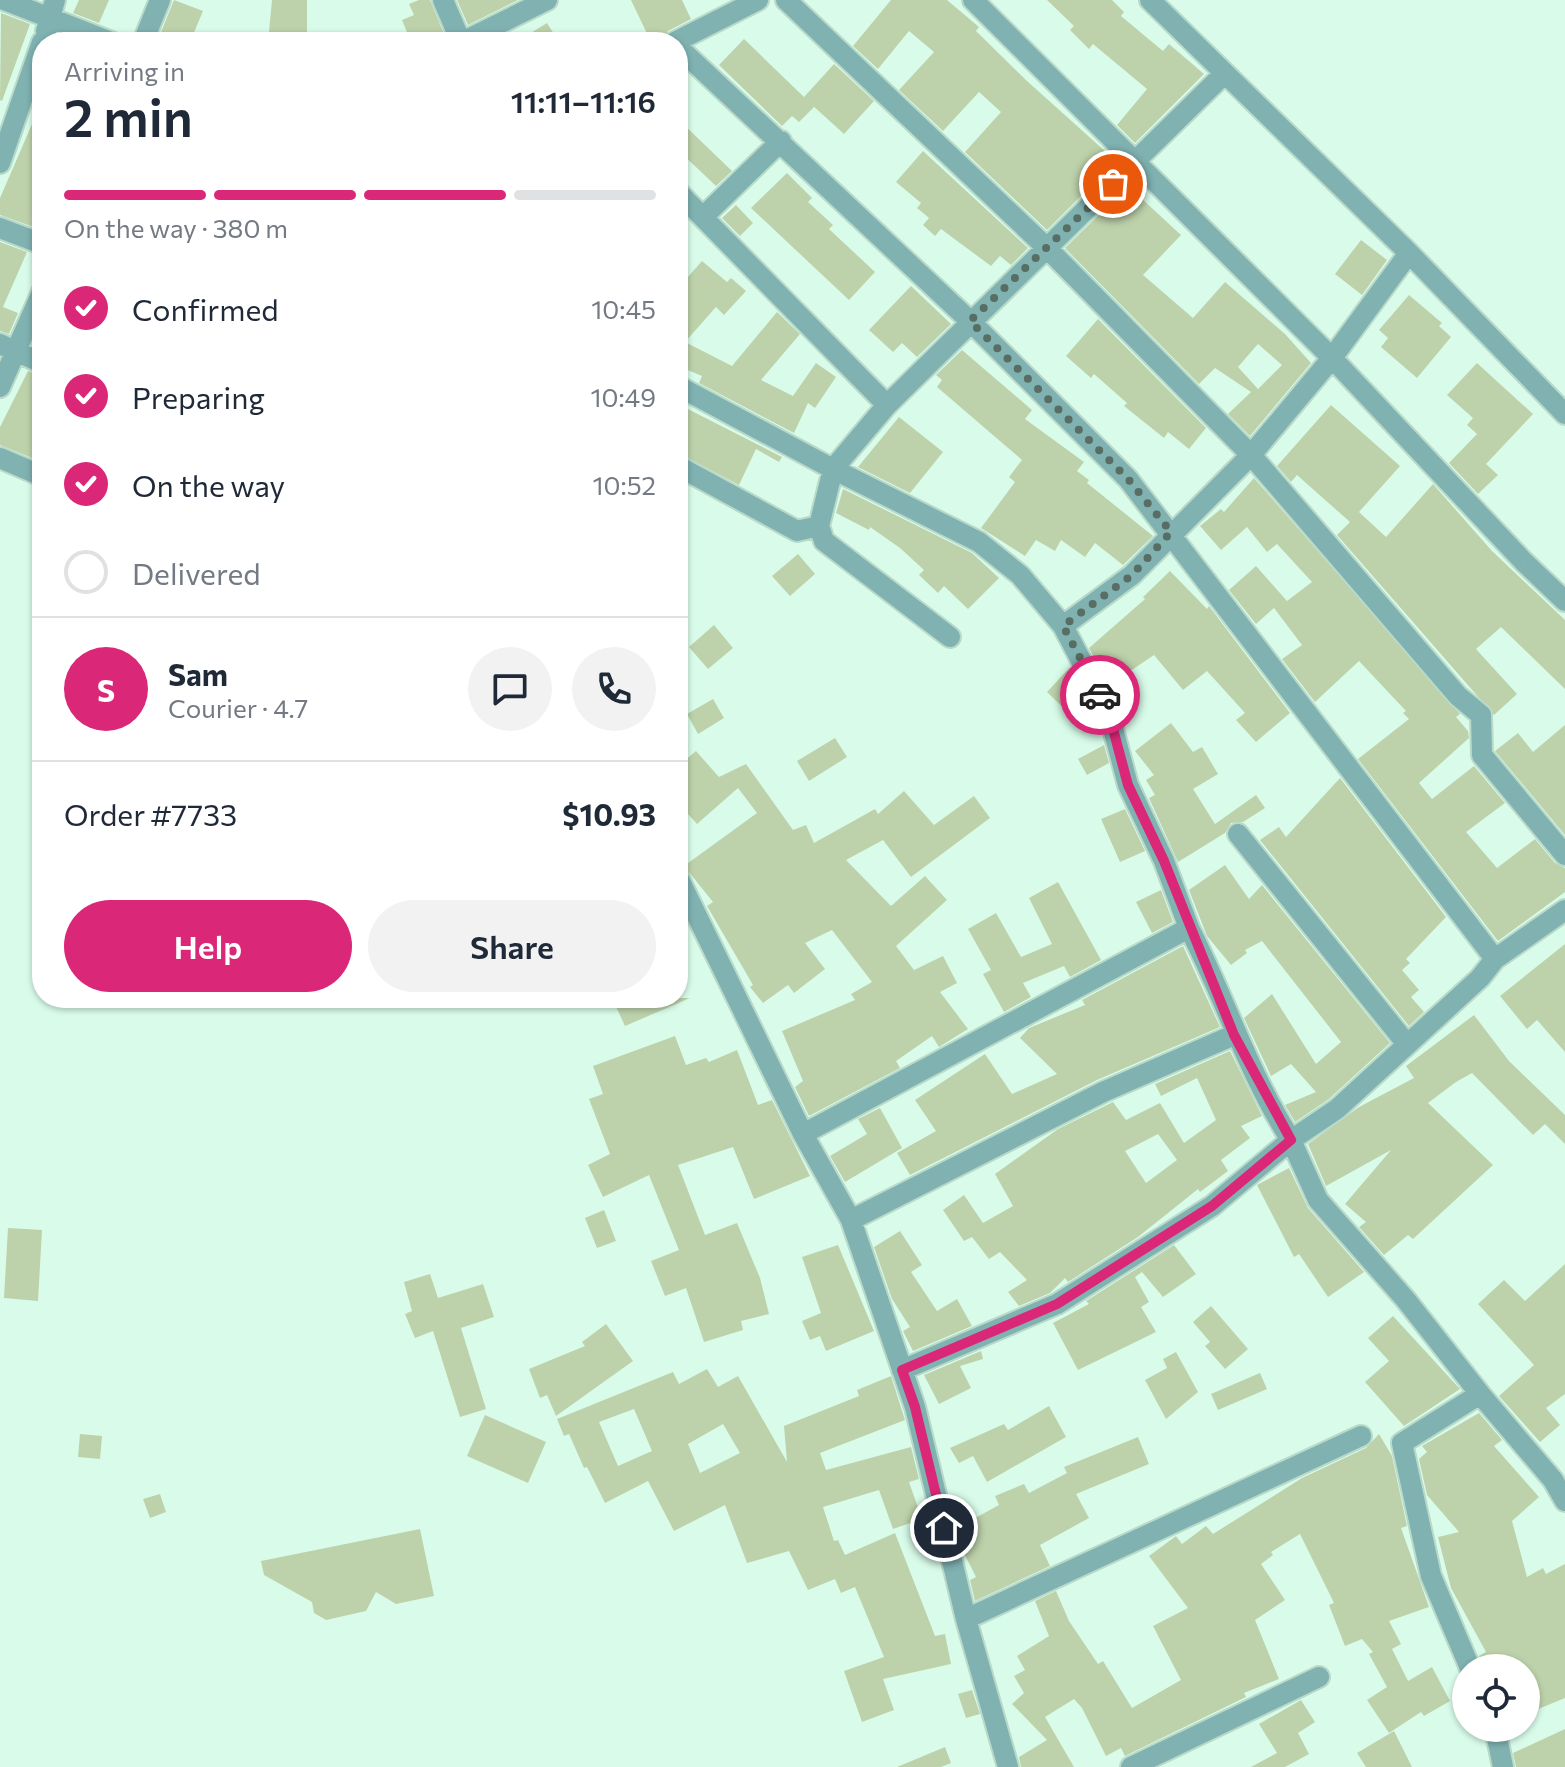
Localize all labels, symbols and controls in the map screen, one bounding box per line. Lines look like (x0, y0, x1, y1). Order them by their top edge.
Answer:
text: Arriving in (64, 55, 185, 86)
text: 11:11–11:16 (511, 82, 656, 119)
text: 2 min (64, 84, 193, 148)
pin (1079, 150, 1147, 218)
icon: bag (1091, 162, 1135, 206)
text: On the way · 380 m (64, 212, 288, 243)
icon: check (64, 286, 108, 330)
text: Confirmed (132, 290, 279, 327)
text: 10:45 (591, 293, 656, 324)
icon: check (64, 374, 108, 418)
text: Preparing (132, 378, 265, 415)
text: 10:49 (590, 381, 656, 412)
icon: check (64, 462, 108, 506)
text: On the way (132, 466, 285, 503)
text: 10:52 (592, 469, 656, 500)
text: Delivered (132, 554, 261, 591)
button: chat (468, 647, 552, 731)
button: phone (572, 647, 656, 731)
text: Sam (168, 655, 228, 692)
courier (1060, 655, 1140, 735)
text: S (97, 671, 115, 708)
icon: car (1078, 673, 1122, 717)
text: Courier · 4.7 (168, 692, 308, 723)
text: Order #7733 (64, 795, 237, 832)
text: $10.93 (562, 795, 656, 832)
button: Help (64, 900, 352, 992)
button: Share (368, 900, 656, 992)
pin (910, 1494, 978, 1562)
icon: home (922, 1506, 966, 1550)
map controls (1452, 1654, 1540, 1742)
button: locate (1452, 1654, 1540, 1742)

